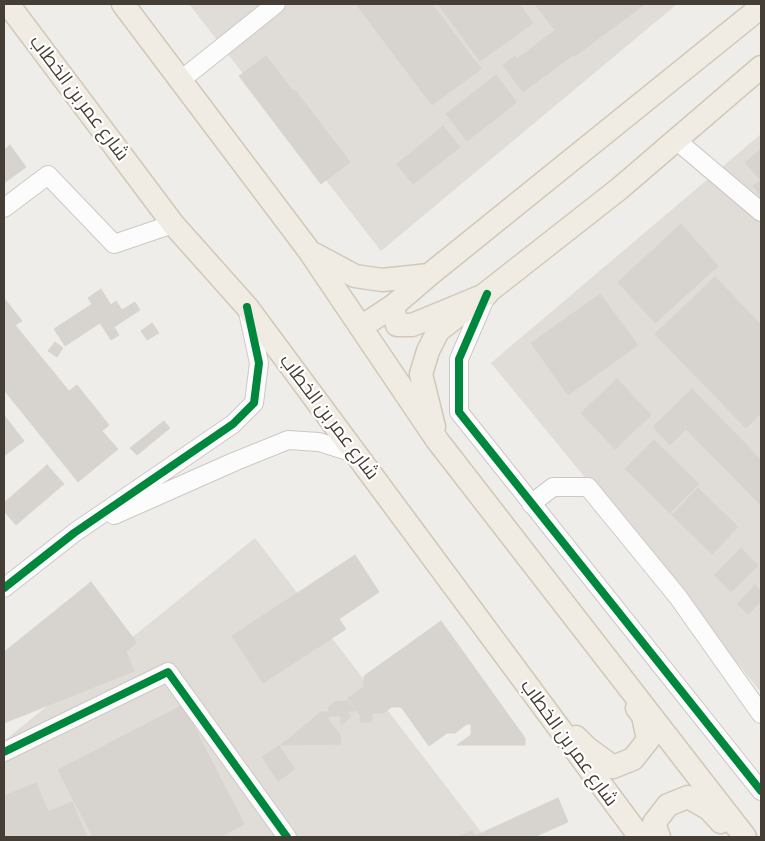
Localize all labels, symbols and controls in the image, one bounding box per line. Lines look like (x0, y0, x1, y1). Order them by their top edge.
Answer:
street label: شارع عمر بن الخطاب (24, 31, 134, 165)
street label: شارع عمر بن الخطاب (274, 350, 384, 484)
street label: شارع عمر بن الخطاب (515, 675, 623, 811)

